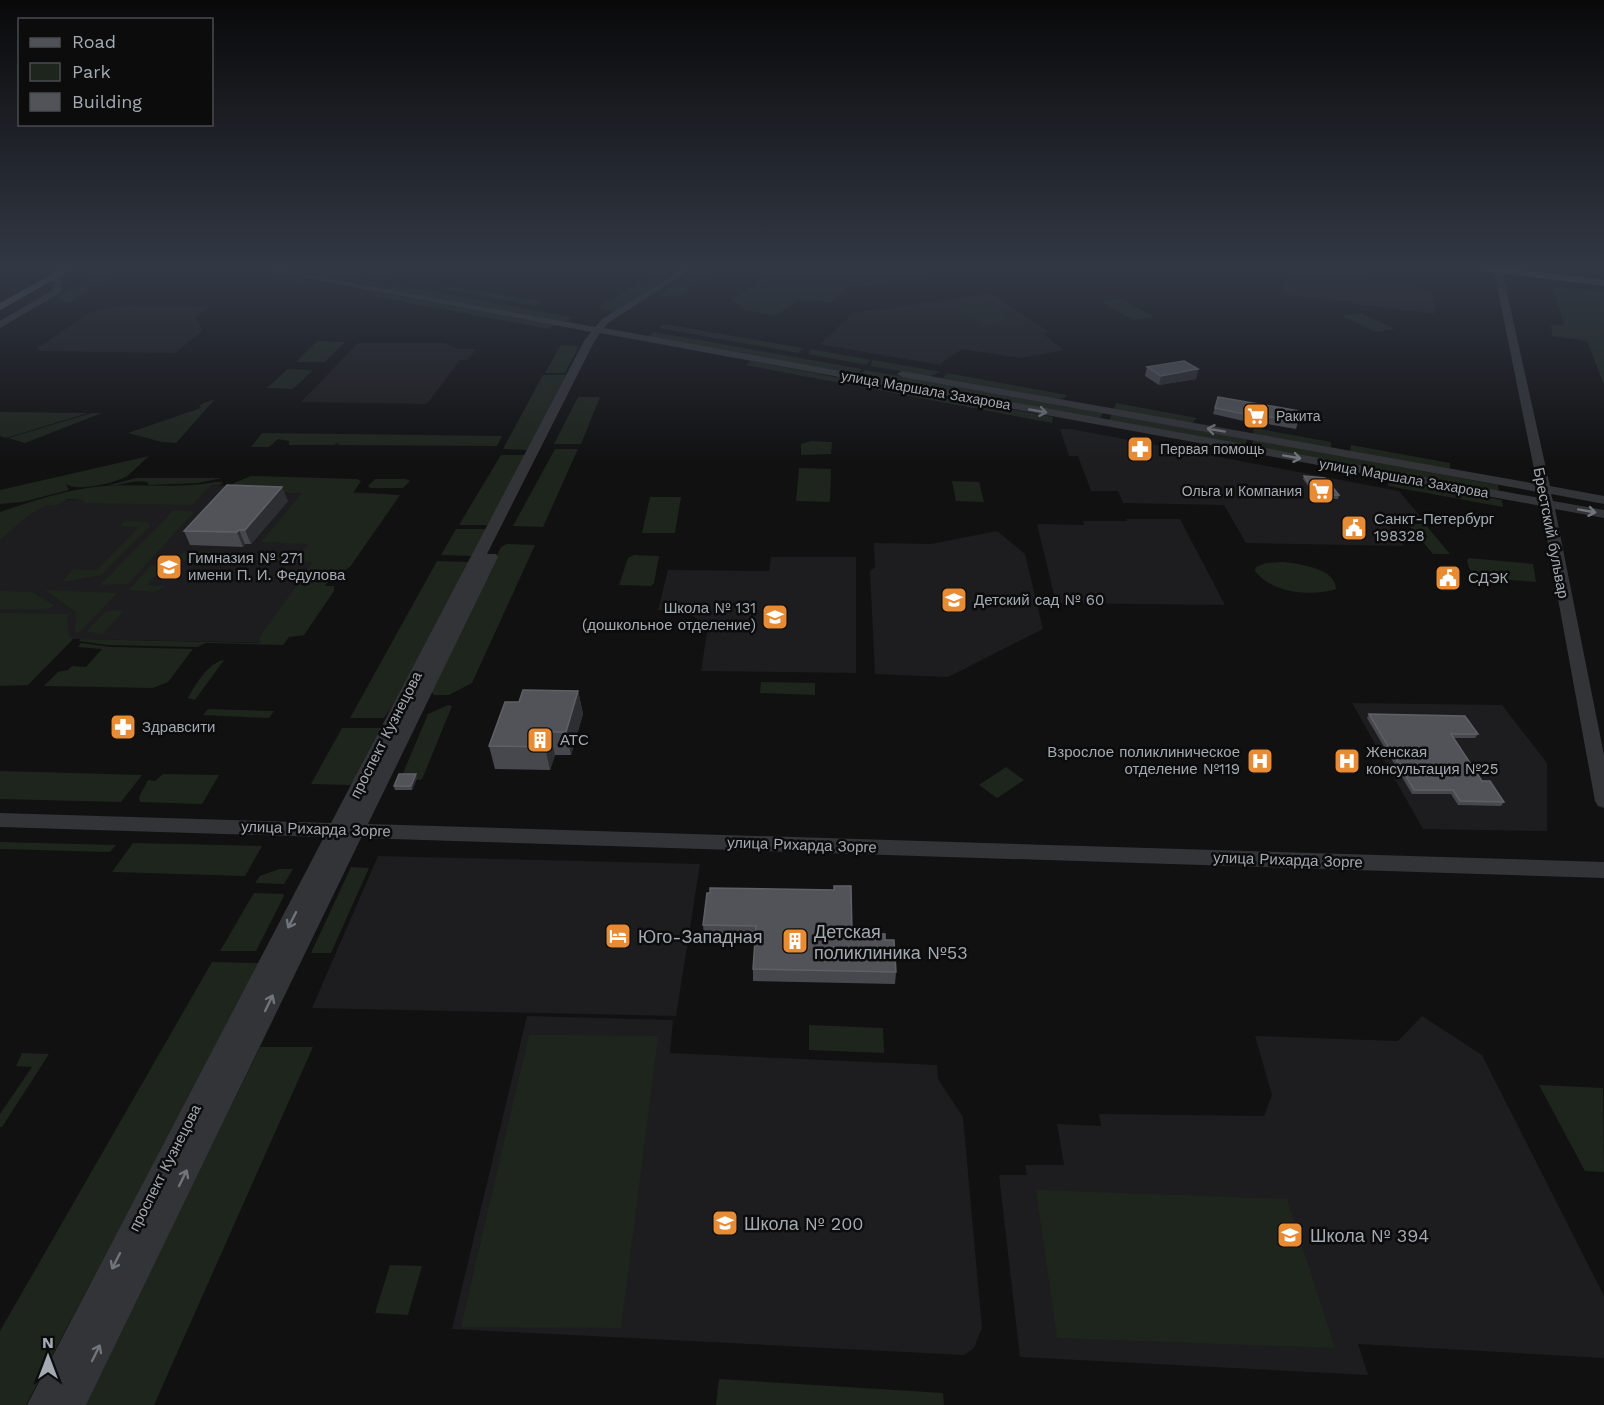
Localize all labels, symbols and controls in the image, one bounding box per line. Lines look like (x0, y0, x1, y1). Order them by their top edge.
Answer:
legend (18, 18, 213, 126)
text: Road (72, 31, 116, 52)
text: Park (72, 61, 111, 82)
text: Building (72, 91, 142, 112)
street label: улица Маршала Захарова (840, 367, 1012, 413)
supermarket icon: Ракита (1241, 401, 1271, 431)
one-way arrow (1028, 406, 1047, 417)
place label: Ракита (1276, 408, 1321, 424)
one-way arrow (1206, 425, 1226, 436)
pharmacy icon: Первая помощь (1125, 434, 1155, 464)
place label: Первая помощь (1160, 441, 1265, 457)
one-way arrow (1281, 452, 1301, 463)
street label: улица Маршала Захарова (1318, 455, 1490, 501)
street label: Брестский бульвар (1529, 466, 1573, 600)
supermarket icon: Ольга и Компания (1306, 476, 1336, 506)
place label: Ольга и Компания (1182, 483, 1302, 499)
one-way arrow (1577, 506, 1596, 517)
place label: Санкт-Петербург 198328 (1374, 510, 1495, 545)
public building icon: Санкт-Петербург 198328 (1339, 513, 1369, 543)
place label: Гимназия № 271 имени П. И. Федулова (188, 549, 346, 584)
school or university icon: Гимназия № 271 имени П. И. Федулова (154, 552, 184, 582)
public building icon: СДЭК (1433, 563, 1463, 593)
place label: СДЭК (1468, 569, 1508, 587)
school or university icon: Детский сад № 60 (939, 585, 969, 615)
place label: Детский сад № 60 (974, 591, 1104, 609)
place label: Школа № 131 (дошкольное отделение) (582, 599, 756, 634)
school or university icon: Школа № 131 (дошкольное отделение) (760, 602, 790, 632)
street label: проспект Кузнецова (346, 668, 426, 802)
pharmacy icon: Здравсити (108, 712, 138, 742)
place label: Здравсити (142, 718, 215, 736)
building icon: АТС (525, 725, 555, 755)
place label: АТС (560, 731, 589, 749)
place label: Взрослое поликлиническое отделение №119 (1047, 743, 1240, 778)
place label: Женская консультация №25 (1366, 743, 1499, 778)
hospital icon: Взрослое поликлиническое отделение №119 (1245, 746, 1275, 776)
hospital icon: Женская консультация №25 (1332, 746, 1362, 776)
street label: улица Рихарда Зорге (241, 817, 391, 841)
street label: улица Рихарда Зорге (727, 833, 877, 857)
street label: улица Рихарда Зорге (1213, 848, 1363, 872)
one-way arrow (285, 910, 297, 928)
hotel icon: Юго-Западная (603, 921, 633, 951)
place label: Детская поликлиника №53 (814, 921, 968, 963)
place label: Юго-Западная (638, 926, 762, 947)
building icon: Детская поликлиника №53 (780, 926, 810, 956)
one-way arrow (264, 995, 276, 1013)
street label: проспект Кузнецова (125, 1101, 205, 1235)
one-way arrow (177, 1169, 189, 1187)
school or university icon: Школа № 200 (710, 1208, 740, 1238)
place label: Школа № 200 (744, 1213, 864, 1234)
school or university icon: Школа № 394 (1275, 1220, 1305, 1250)
place label: Школа № 394 (1310, 1225, 1429, 1246)
one-way arrow (110, 1252, 122, 1270)
north arrow (18, 1327, 78, 1387)
text: N (42, 1333, 54, 1352)
one-way arrow (91, 1344, 103, 1362)

